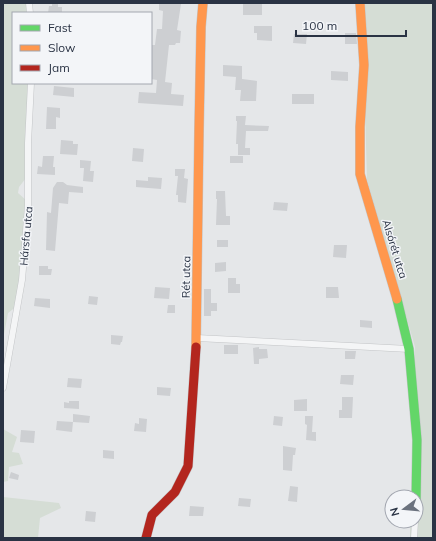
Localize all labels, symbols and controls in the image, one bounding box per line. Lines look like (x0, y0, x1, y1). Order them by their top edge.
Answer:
legend (12, 12, 152, 84)
scale bar (296, 12, 406, 38)
text: 100 m (302, 18, 337, 33)
text: Fast (48, 20, 72, 35)
text: Slow (48, 40, 76, 55)
text: Jam (48, 60, 70, 75)
street label: Hársfa utca (16, 206, 36, 266)
street label: Alsórét utca (379, 218, 411, 280)
street label: Rét utca (179, 256, 193, 298)
north arrow (384, 489, 424, 529)
text: N (387, 506, 402, 518)

